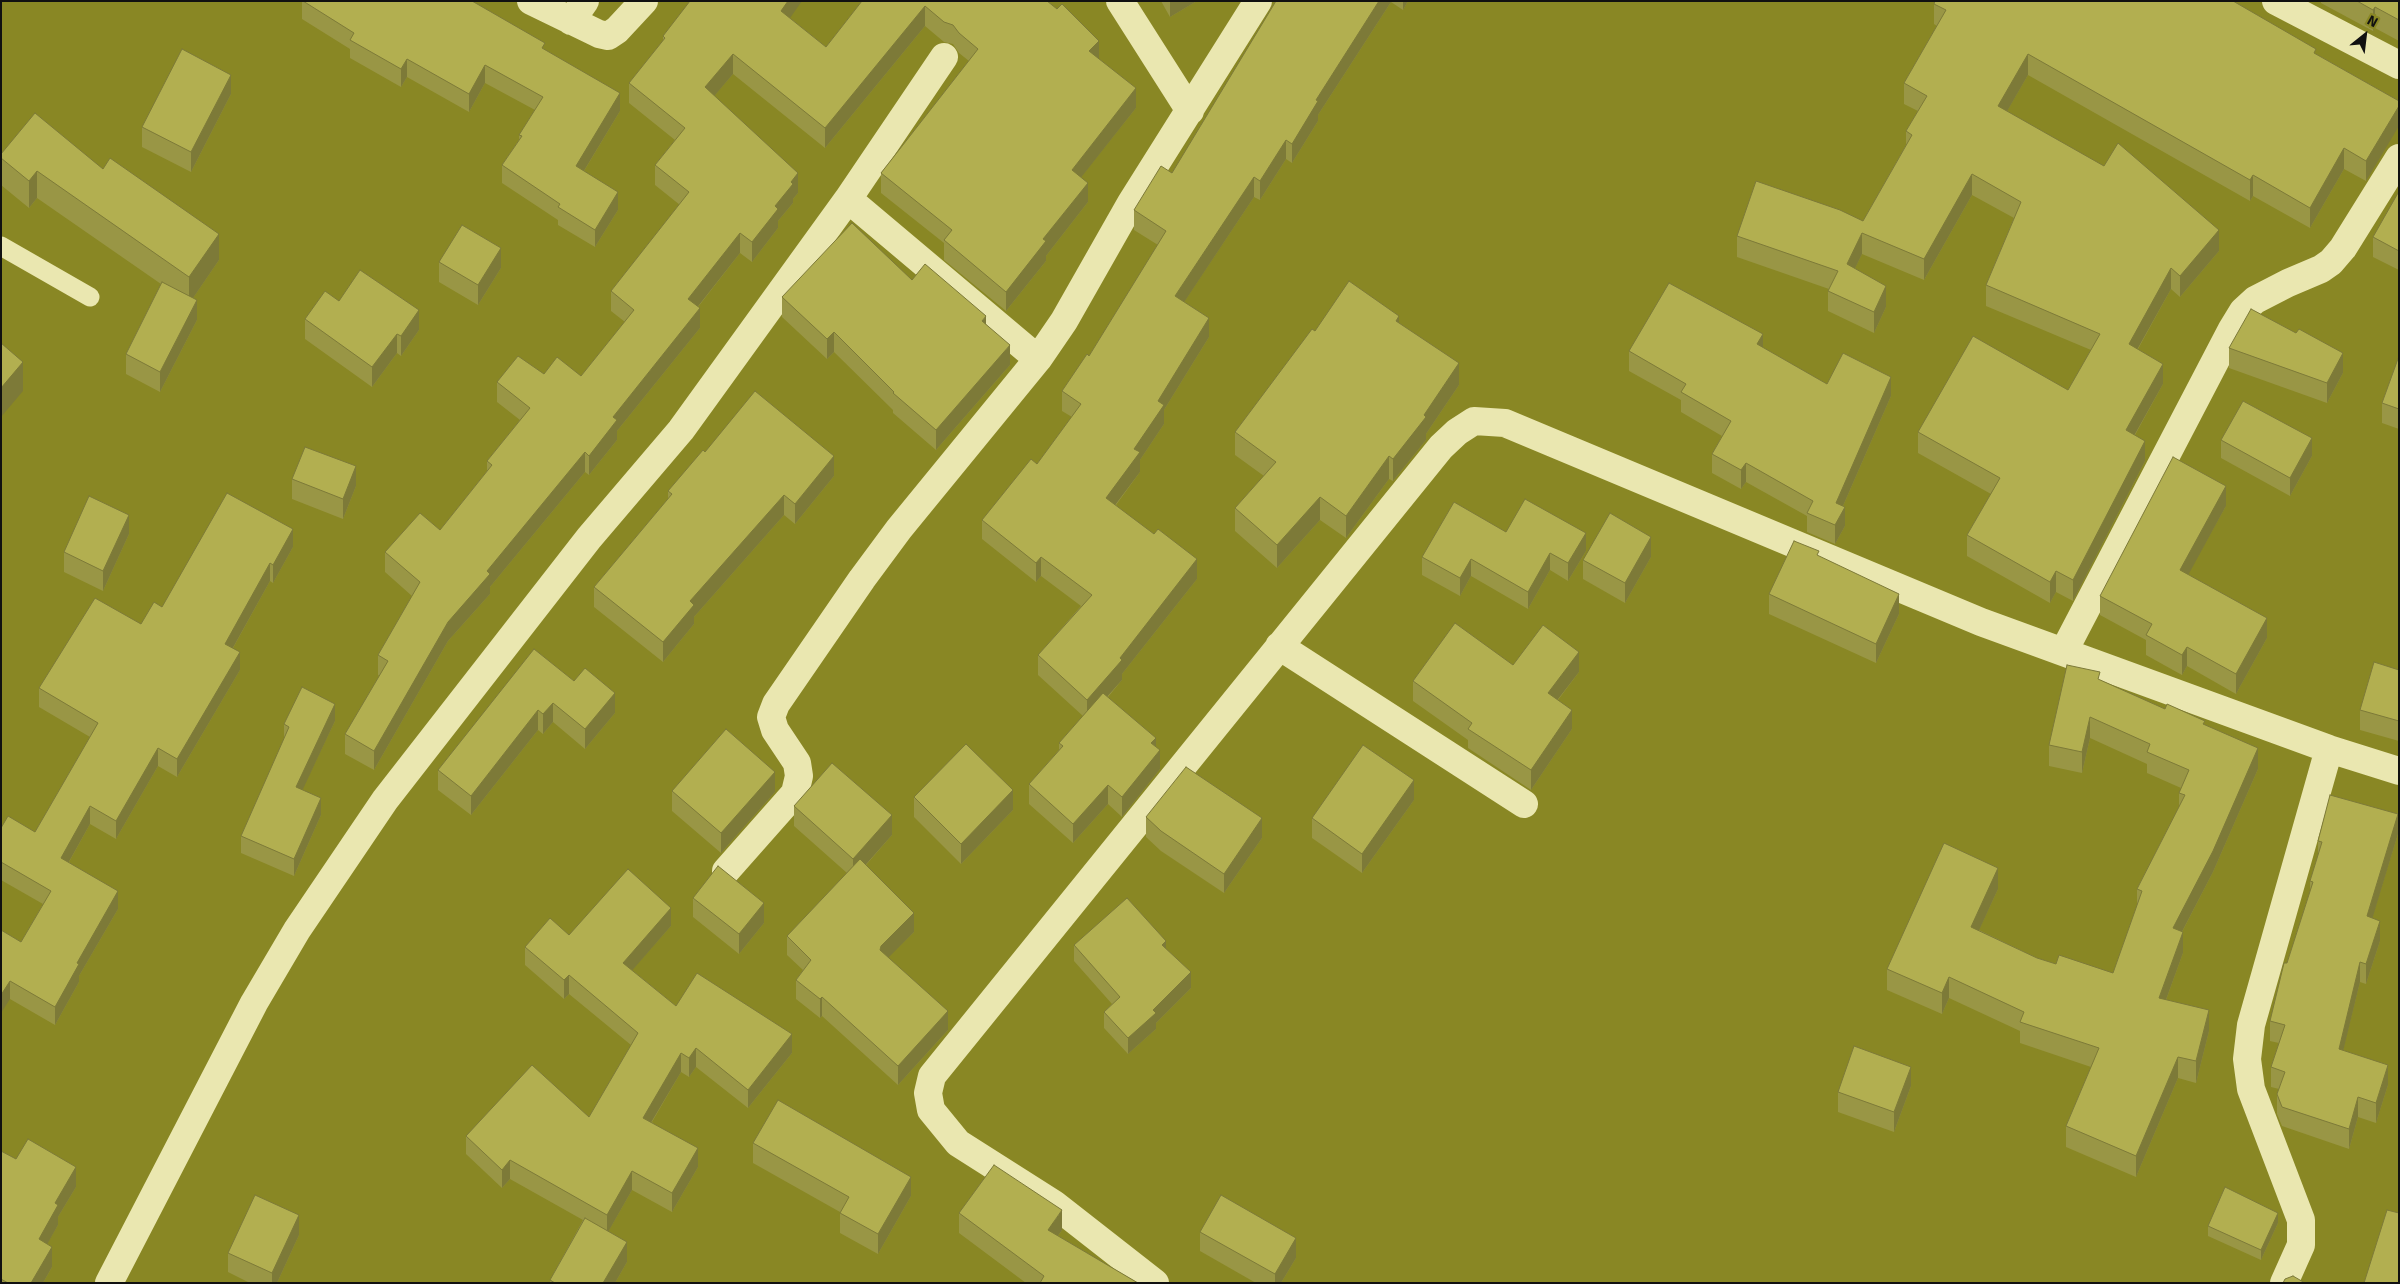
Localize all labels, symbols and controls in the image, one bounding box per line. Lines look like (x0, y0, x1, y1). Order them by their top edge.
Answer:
north arrow (2340, 10, 2390, 60)
text: N (2364, 12, 2381, 31)

